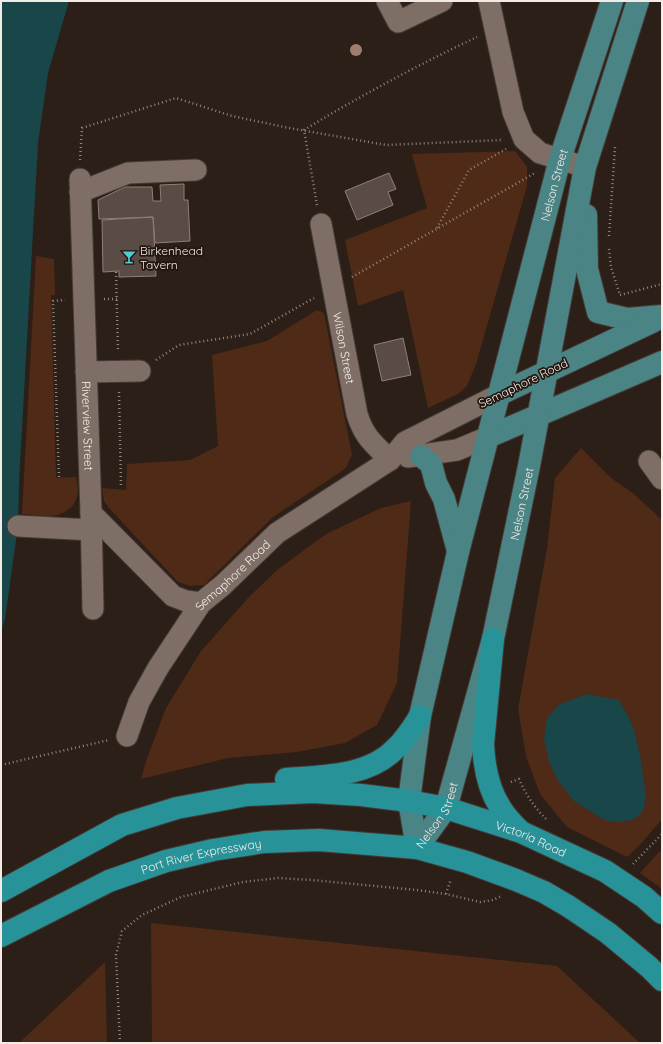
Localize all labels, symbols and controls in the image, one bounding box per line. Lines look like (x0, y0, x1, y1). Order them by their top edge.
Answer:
street label: Nelson Street (537, 147, 570, 223)
place label: Birkenhead Tavern (140, 243, 203, 272)
bar icon: Birkenhead Tavern (121, 249, 137, 265)
street label: Wilson Street (330, 311, 359, 385)
street label: Semaphore Road (476, 355, 570, 411)
street label: Riverview Street (79, 381, 97, 471)
street label: Nelson Street (506, 466, 536, 542)
street label: Semaphore Road (191, 536, 273, 613)
street label: Nelson Street (412, 780, 460, 851)
street label: Victoria Road (494, 817, 569, 860)
street label: Port River Expressway (139, 835, 262, 877)

